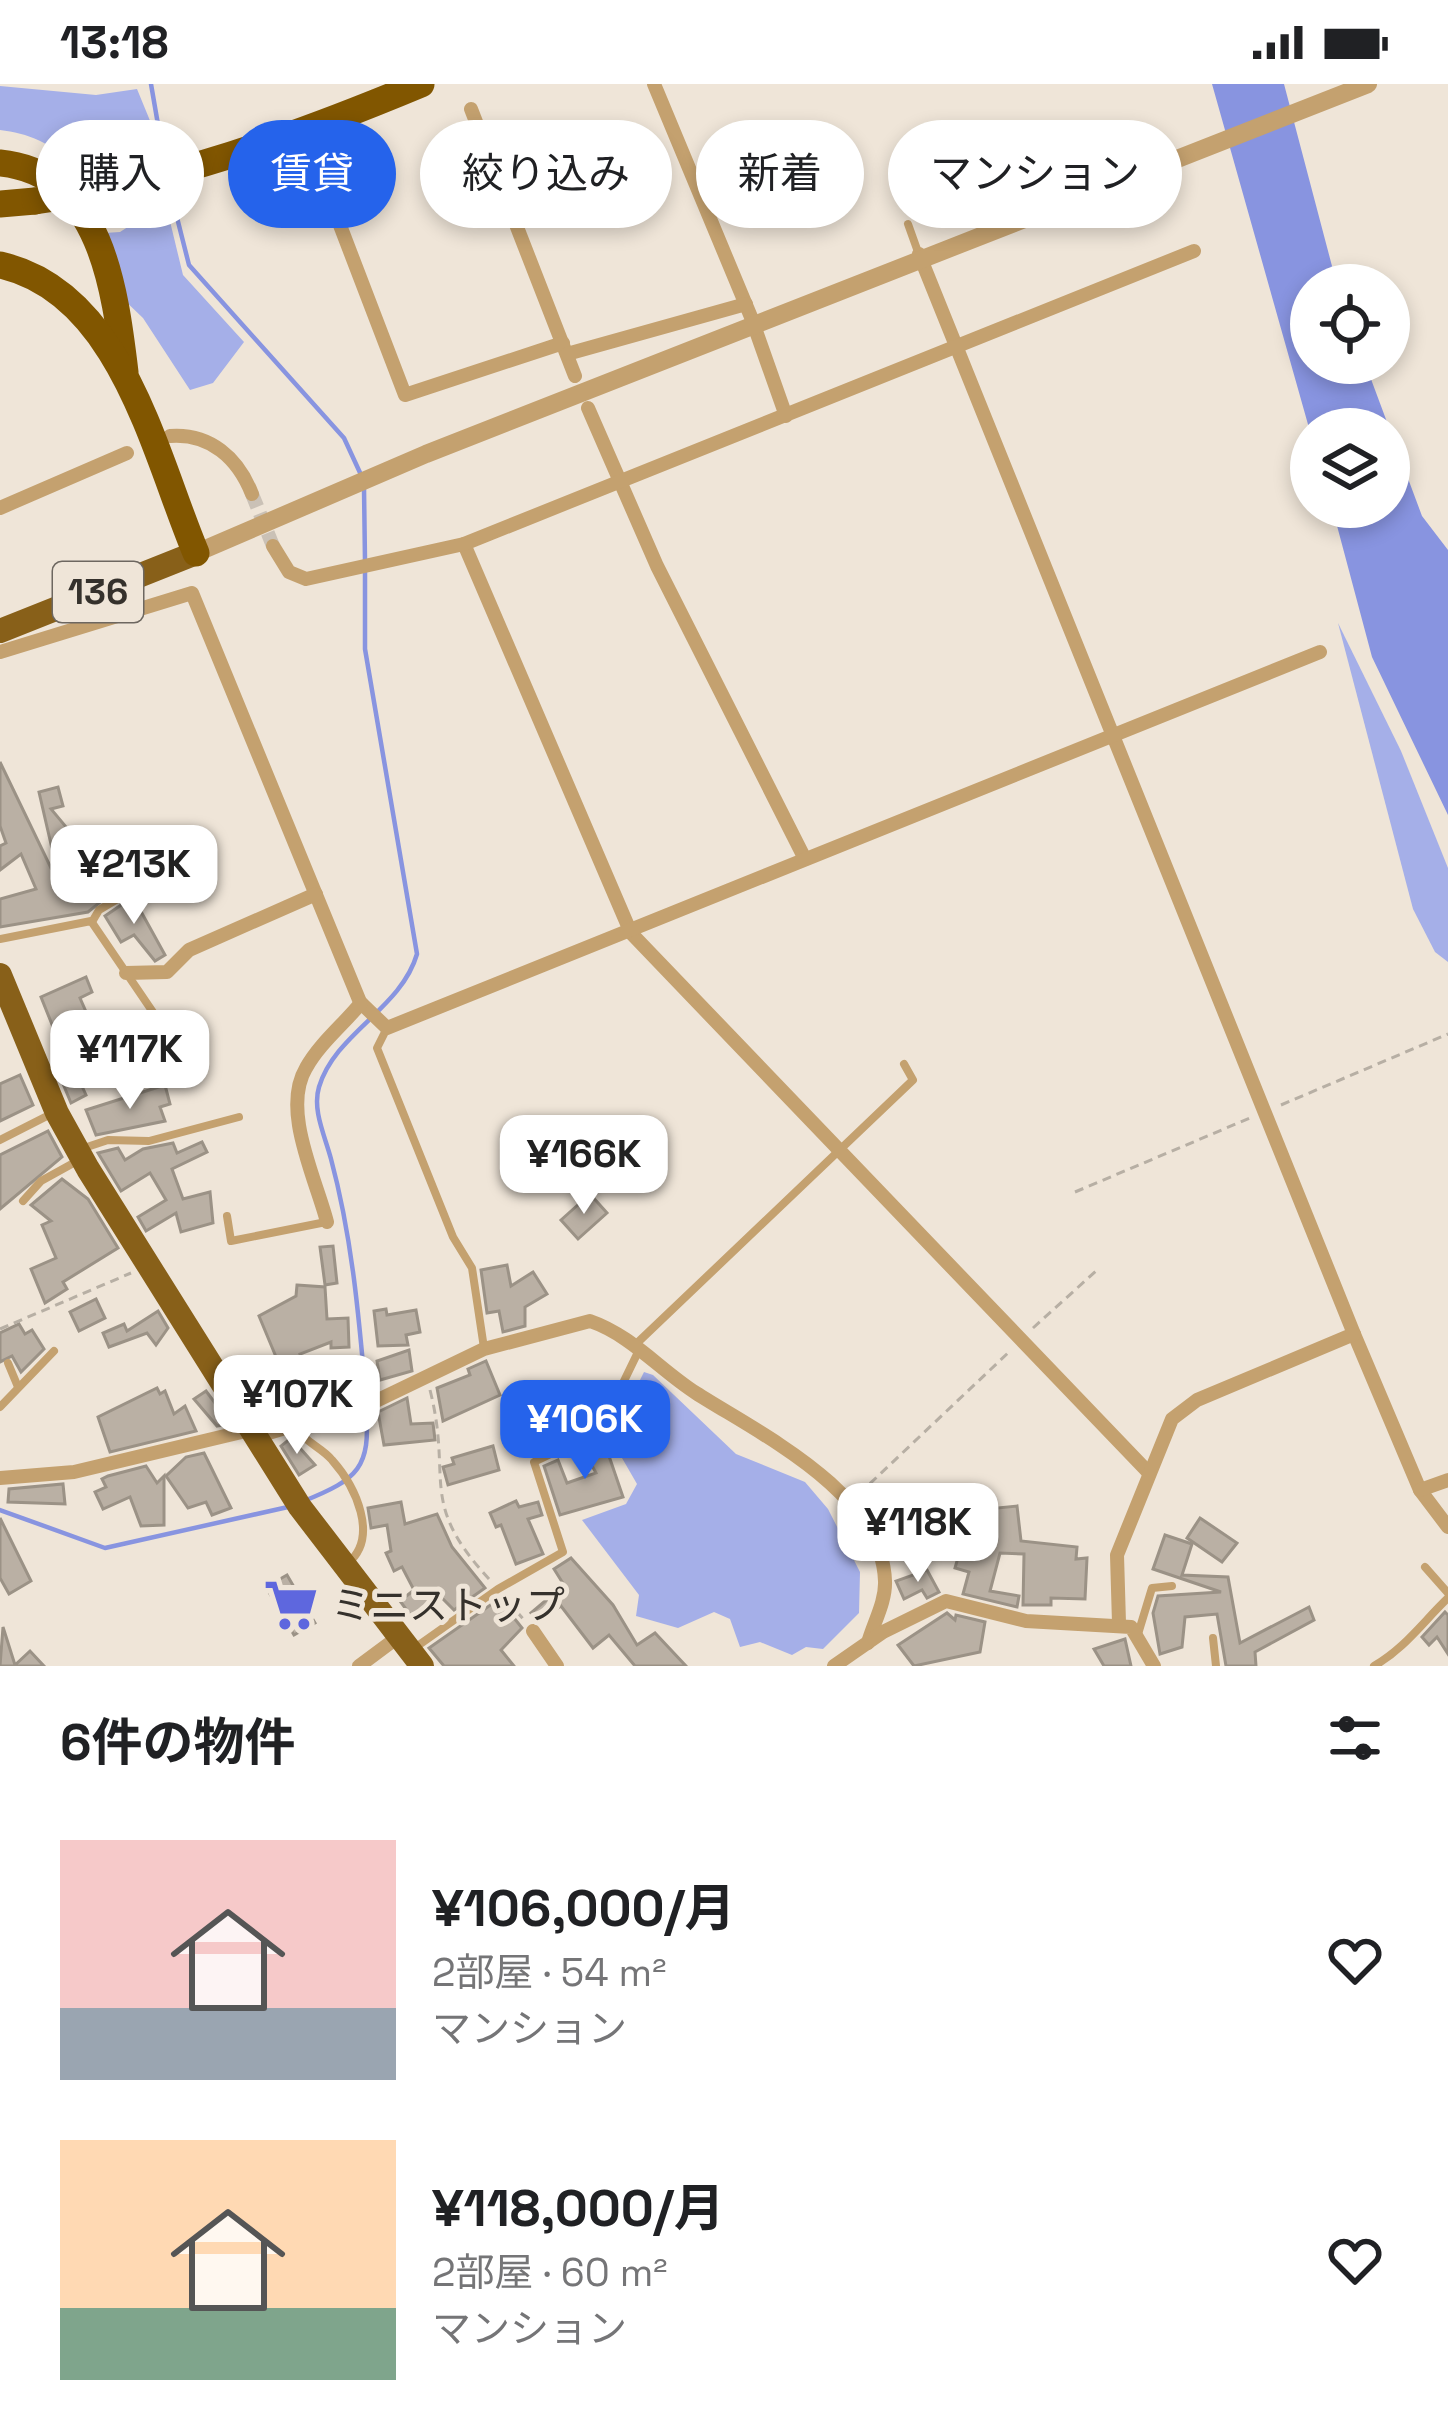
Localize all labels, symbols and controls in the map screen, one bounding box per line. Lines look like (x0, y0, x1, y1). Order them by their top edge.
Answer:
text: 13:18 (60, 14, 168, 71)
chip: 購入 (36, 120, 204, 228)
chip: 賃貸 (228, 120, 396, 228)
chip: 絞り込み (420, 120, 672, 228)
chip: 新着 (696, 120, 864, 228)
chip: マンション (888, 120, 1182, 228)
map controls (1290, 264, 1410, 528)
button: locate (1290, 264, 1410, 384)
button: layers (1290, 408, 1410, 528)
road number: 136 (53, 562, 143, 622)
pin: ¥213K (50, 825, 218, 927)
text: ¥213K (77, 839, 191, 888)
pin: ¥117K (46, 1010, 214, 1112)
text: ¥117K (77, 1024, 183, 1073)
pin: ¥166K (500, 1115, 668, 1217)
text: ¥166K (527, 1129, 641, 1178)
pin: ¥107K (213, 1355, 381, 1457)
text: ¥107K (241, 1369, 353, 1418)
pin: ¥106K (501, 1380, 669, 1482)
text: ¥106K (527, 1394, 643, 1443)
pin: ¥118K (834, 1483, 1002, 1585)
text: ¥118K (864, 1497, 972, 1546)
supermarket icon: ミニストップ (262, 1576, 320, 1634)
place label: ミニストップ (331, 1581, 565, 1630)
icon: filters (1322, 1705, 1388, 1771)
text: 6件の物件 (60, 1710, 296, 1775)
text: ¥106,000/月 (432, 1876, 735, 1941)
icon: home (156, 1888, 300, 2032)
icon: heart (1322, 1927, 1388, 1993)
text: 2部屋 · 54 m² (432, 1948, 666, 1997)
text: マンション (432, 2004, 627, 2053)
text: ¥118,000/月 (432, 2176, 725, 2241)
icon: home (156, 2188, 300, 2332)
icon: heart (1322, 2227, 1388, 2293)
text: 2部屋 · 60 m² (432, 2248, 668, 2297)
text: マンション (432, 2304, 627, 2353)

